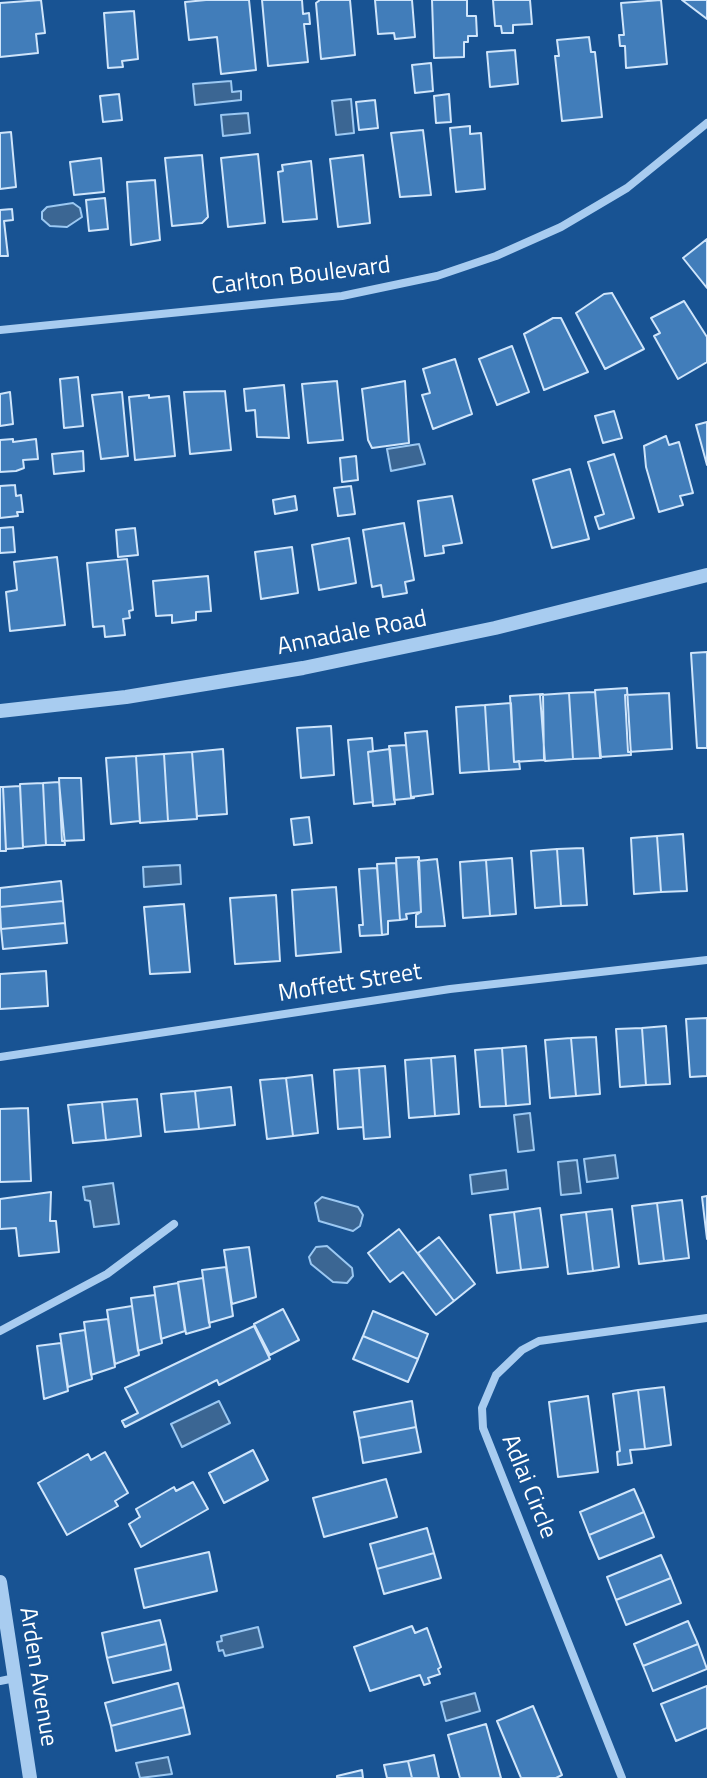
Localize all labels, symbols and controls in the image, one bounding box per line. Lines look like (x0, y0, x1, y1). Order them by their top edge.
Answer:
street label: Carlton Boulevard (210, 252, 392, 302)
street label: Annadale Road (275, 605, 429, 663)
street label: Moffett Street (276, 958, 424, 1010)
street label: Adlai Circle (494, 1431, 562, 1543)
street label: Arden Avenue (12, 1605, 62, 1749)

